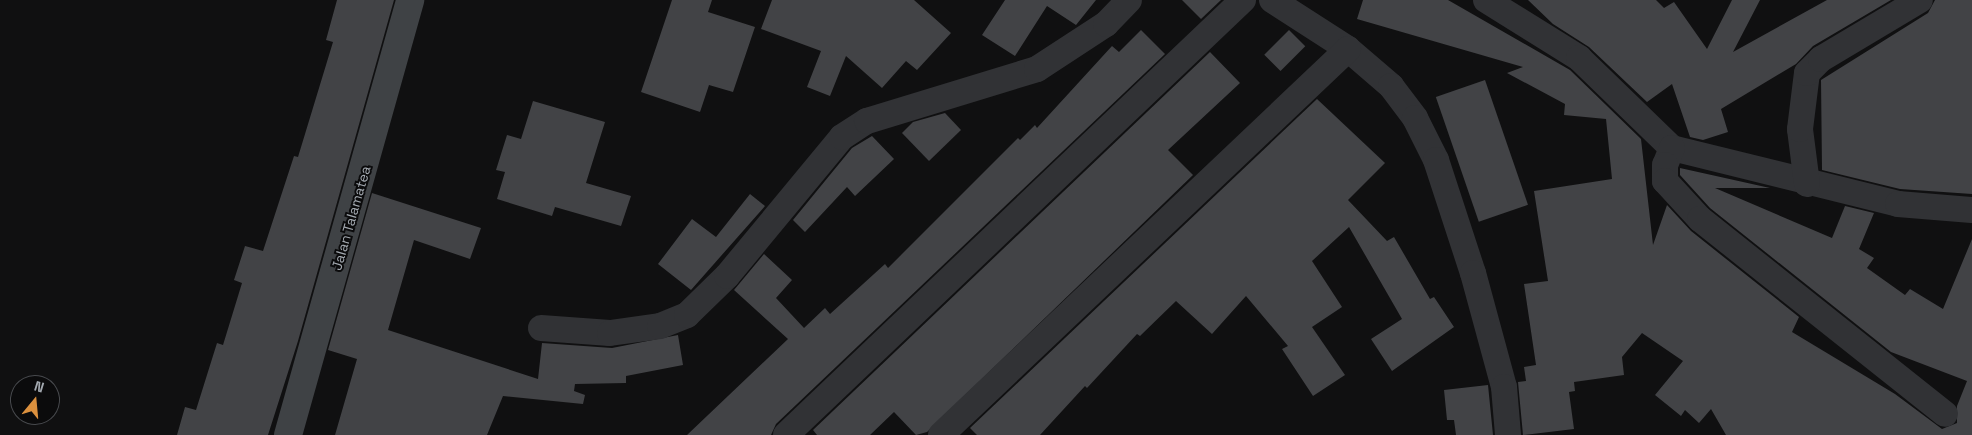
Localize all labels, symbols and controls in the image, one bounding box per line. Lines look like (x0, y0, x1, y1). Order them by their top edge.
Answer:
street label: Jalan Talamatea (328, 164, 374, 272)
north arrow (10, 375, 60, 425)
text: N (32, 377, 46, 397)

